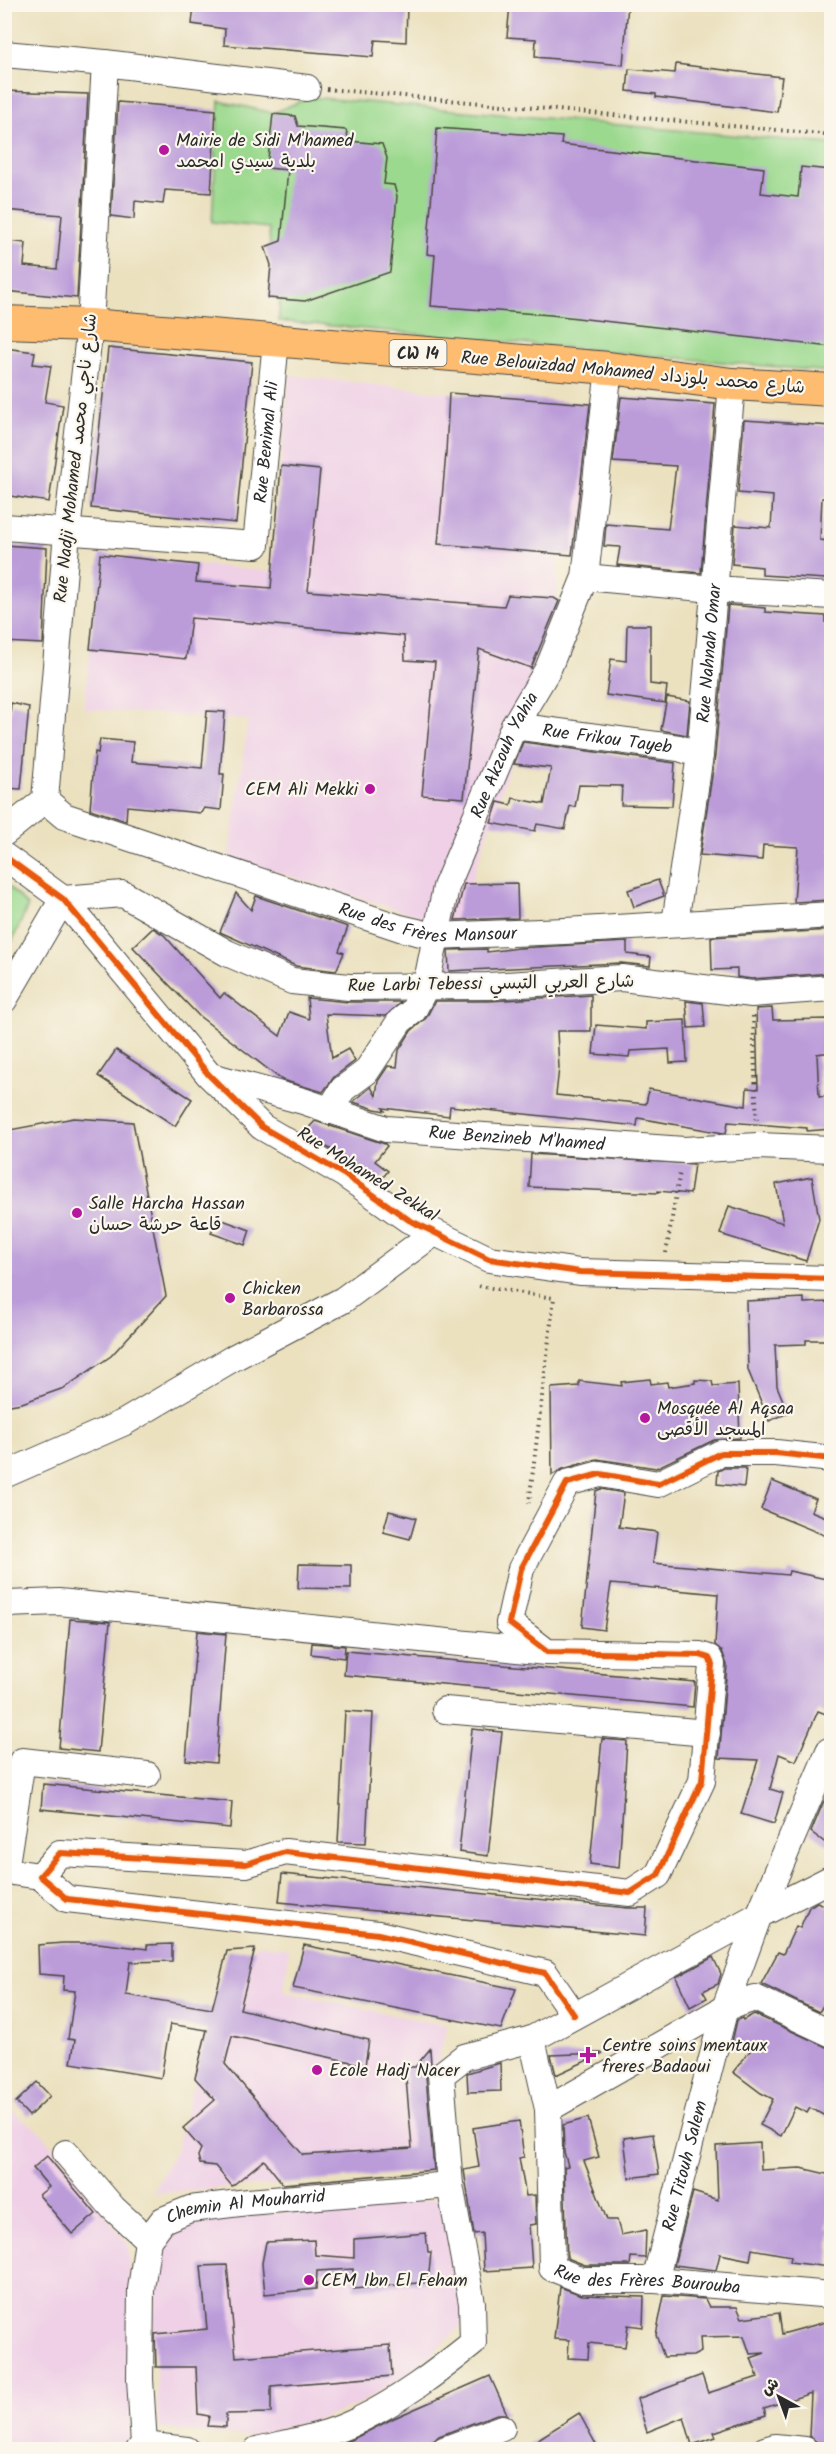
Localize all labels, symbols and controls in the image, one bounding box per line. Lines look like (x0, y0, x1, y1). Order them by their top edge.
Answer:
place label: Mairie de Sidi M'hamed بلدية سيدي امحمد (176, 127, 354, 177)
marker: Mairie de Sidi M'hamed بلدية سيدي امحمد (157, 143, 171, 157)
street label: Rue Nadji Mohamed شارع ناجي محمد (47, 312, 106, 604)
road number: CW 14 (390, 340, 446, 366)
street label: Rue Belouizdad Mohamed شارع محمد بلوزداد (460, 344, 806, 403)
street label: Rue Benimal Ali (247, 379, 288, 504)
street label: Rue Nahnah Omar (690, 582, 731, 724)
street label: Rue Akzouh Yahia (464, 687, 547, 823)
street label: Rue Frikou Tayeb (540, 717, 674, 763)
place label: CEM Ali Mekki (245, 776, 359, 805)
marker: CEM Ali Mekki (363, 782, 377, 796)
street label: Rue des Frères Mansour (334, 896, 518, 952)
street label: Rue Larbi Tebessi شارع العربي التبسي (347, 968, 635, 1001)
street label: Rue Benzineb M'hamed (428, 1119, 607, 1160)
street label: Rue Mohamed Zekkal (291, 1120, 444, 1231)
place label: Salle Harcha Hassan قاعة حرشة حسان (89, 1190, 245, 1240)
marker: Salle Harcha Hassan قاعة حرشة حسان (70, 1206, 84, 1220)
place label: Chicken Barbarossa (242, 1275, 324, 1325)
marker: Chicken Barbarossa (223, 1291, 237, 1305)
place label: Mosquée Al Aqsaa المسجد الأقصى (657, 1395, 794, 1445)
marker: Mosquée Al Aqsaa المسجد الأقصى (638, 1411, 652, 1425)
place label: Centre soins mentaux freres Badaoui (602, 2032, 767, 2082)
marker: Centre soins mentaux freres Badaoui (579, 2046, 597, 2064)
place label: Ecole Hadj Nacer (329, 2057, 460, 2086)
marker: Ecole Hadj Nacer (310, 2063, 324, 2077)
street label: Rue Titouh Salem (655, 2098, 717, 2235)
street label: Chemin Al Mouharrid (162, 2182, 327, 2233)
street label: Rue des Frères Bourouba (549, 2257, 742, 2303)
place label: CEM Ibn El Feham (321, 2267, 468, 2296)
marker: CEM Ibn El Feham (302, 2273, 316, 2287)
north arrow (749, 2367, 809, 2427)
text: ش (755, 2372, 785, 2402)

